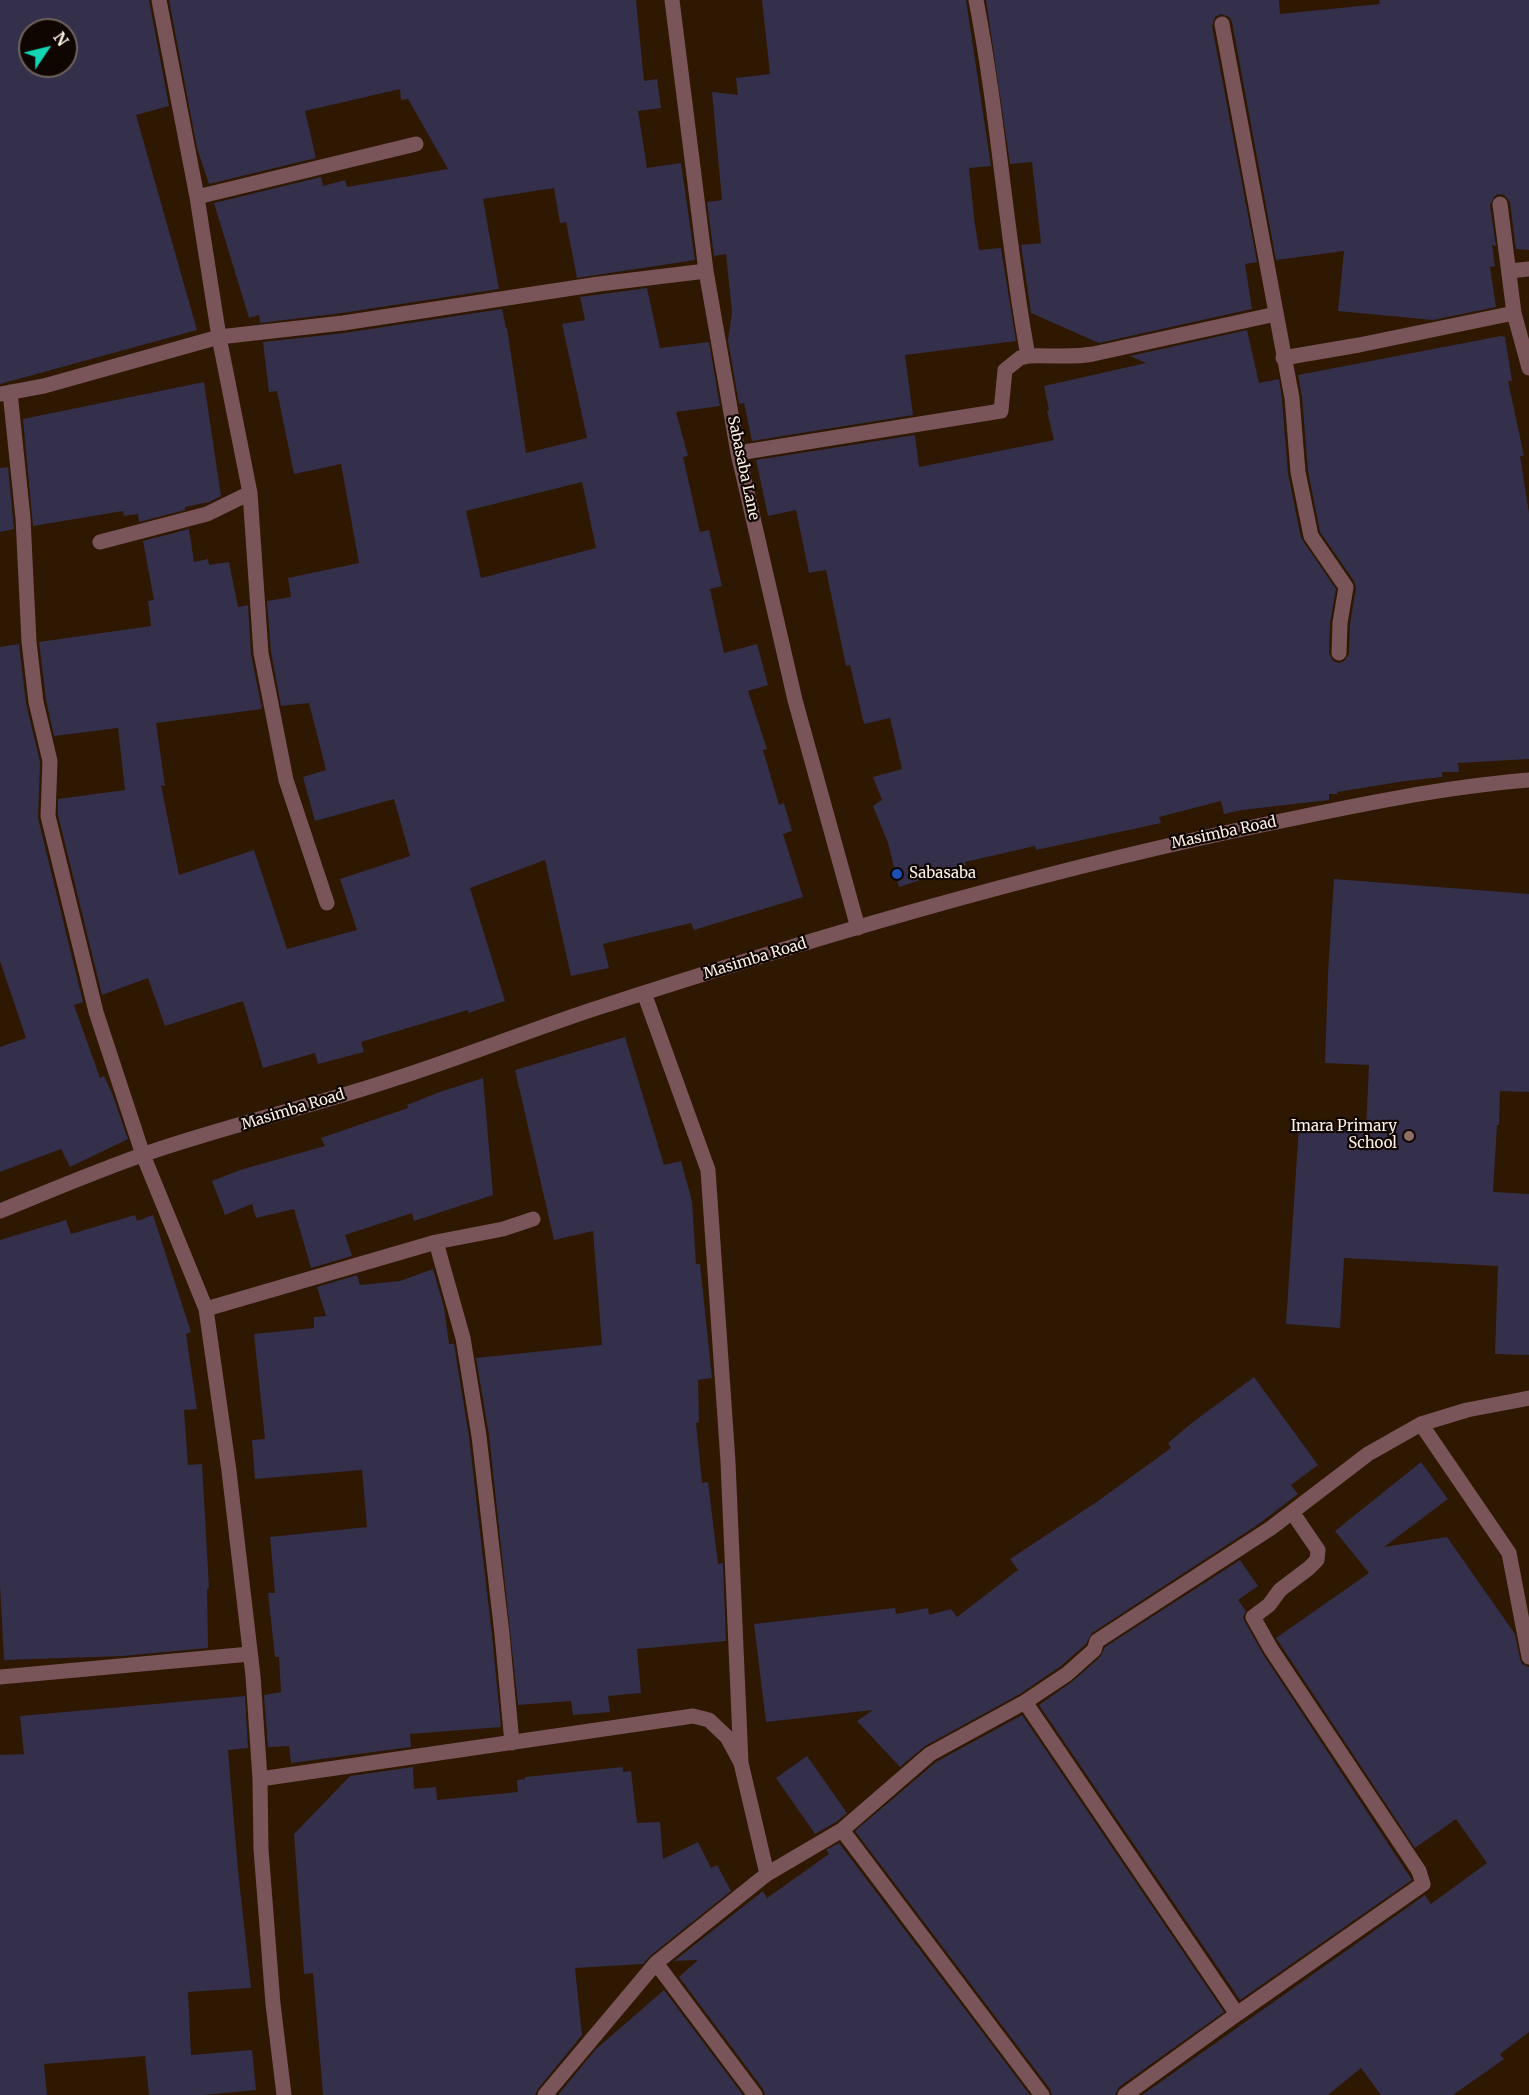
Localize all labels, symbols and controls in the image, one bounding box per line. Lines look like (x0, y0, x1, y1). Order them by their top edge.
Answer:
north arrow (18, 18, 78, 78)
text: N (49, 28, 73, 50)
street label: Sabasaba Lane (723, 414, 763, 522)
street label: Masimba Road (1170, 813, 1278, 853)
place label: Sabasaba (909, 865, 976, 883)
marker: Sabasaba (890, 867, 904, 881)
street label: Masimba Road (701, 935, 809, 983)
street label: Masimba Road (239, 1086, 347, 1134)
place label: Imara Primary School (1291, 1118, 1397, 1153)
marker: Imara Primary School (1402, 1129, 1416, 1143)

